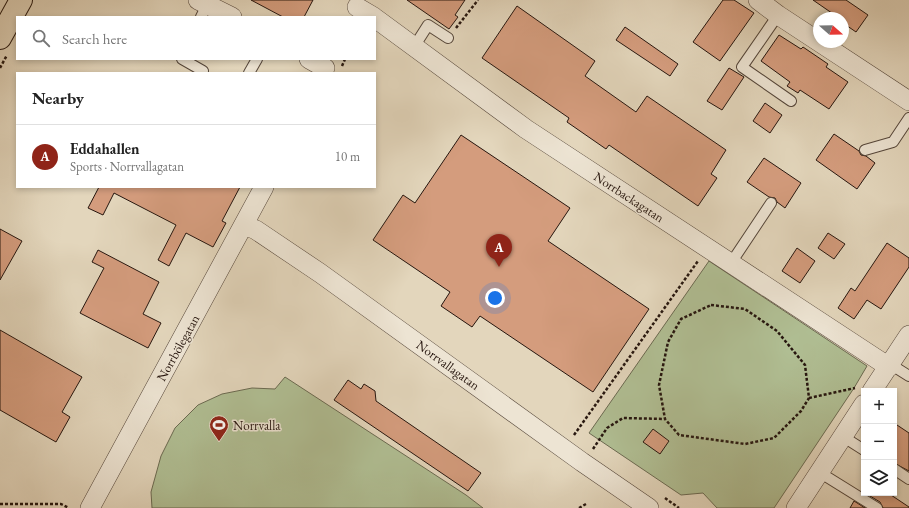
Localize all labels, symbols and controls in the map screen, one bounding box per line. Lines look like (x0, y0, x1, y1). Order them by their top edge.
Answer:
north arrow (813, 12, 849, 48)
search box (16, 16, 376, 60)
icon: search (30, 27, 52, 49)
text: Search here (62, 29, 127, 48)
text: Nearby (32, 87, 84, 109)
text: Eddahallen (70, 139, 139, 158)
text: A (40, 148, 50, 165)
text: 10 m (335, 148, 360, 165)
text: Sports · Norrvallagatan (70, 158, 184, 175)
street label: Norrbackagatan (591, 168, 668, 226)
pin: A (486, 234, 512, 267)
your location (485, 288, 505, 308)
street label: Norrbölegatan (153, 312, 203, 384)
street label: Norrvallagatan (413, 336, 483, 394)
map controls (861, 388, 897, 496)
button: + (861, 388, 897, 424)
sports icon: Norrvalla (208, 414, 230, 442)
place label: Norrvalla (233, 417, 281, 434)
button: − (861, 424, 897, 460)
button: layers (861, 460, 897, 496)

